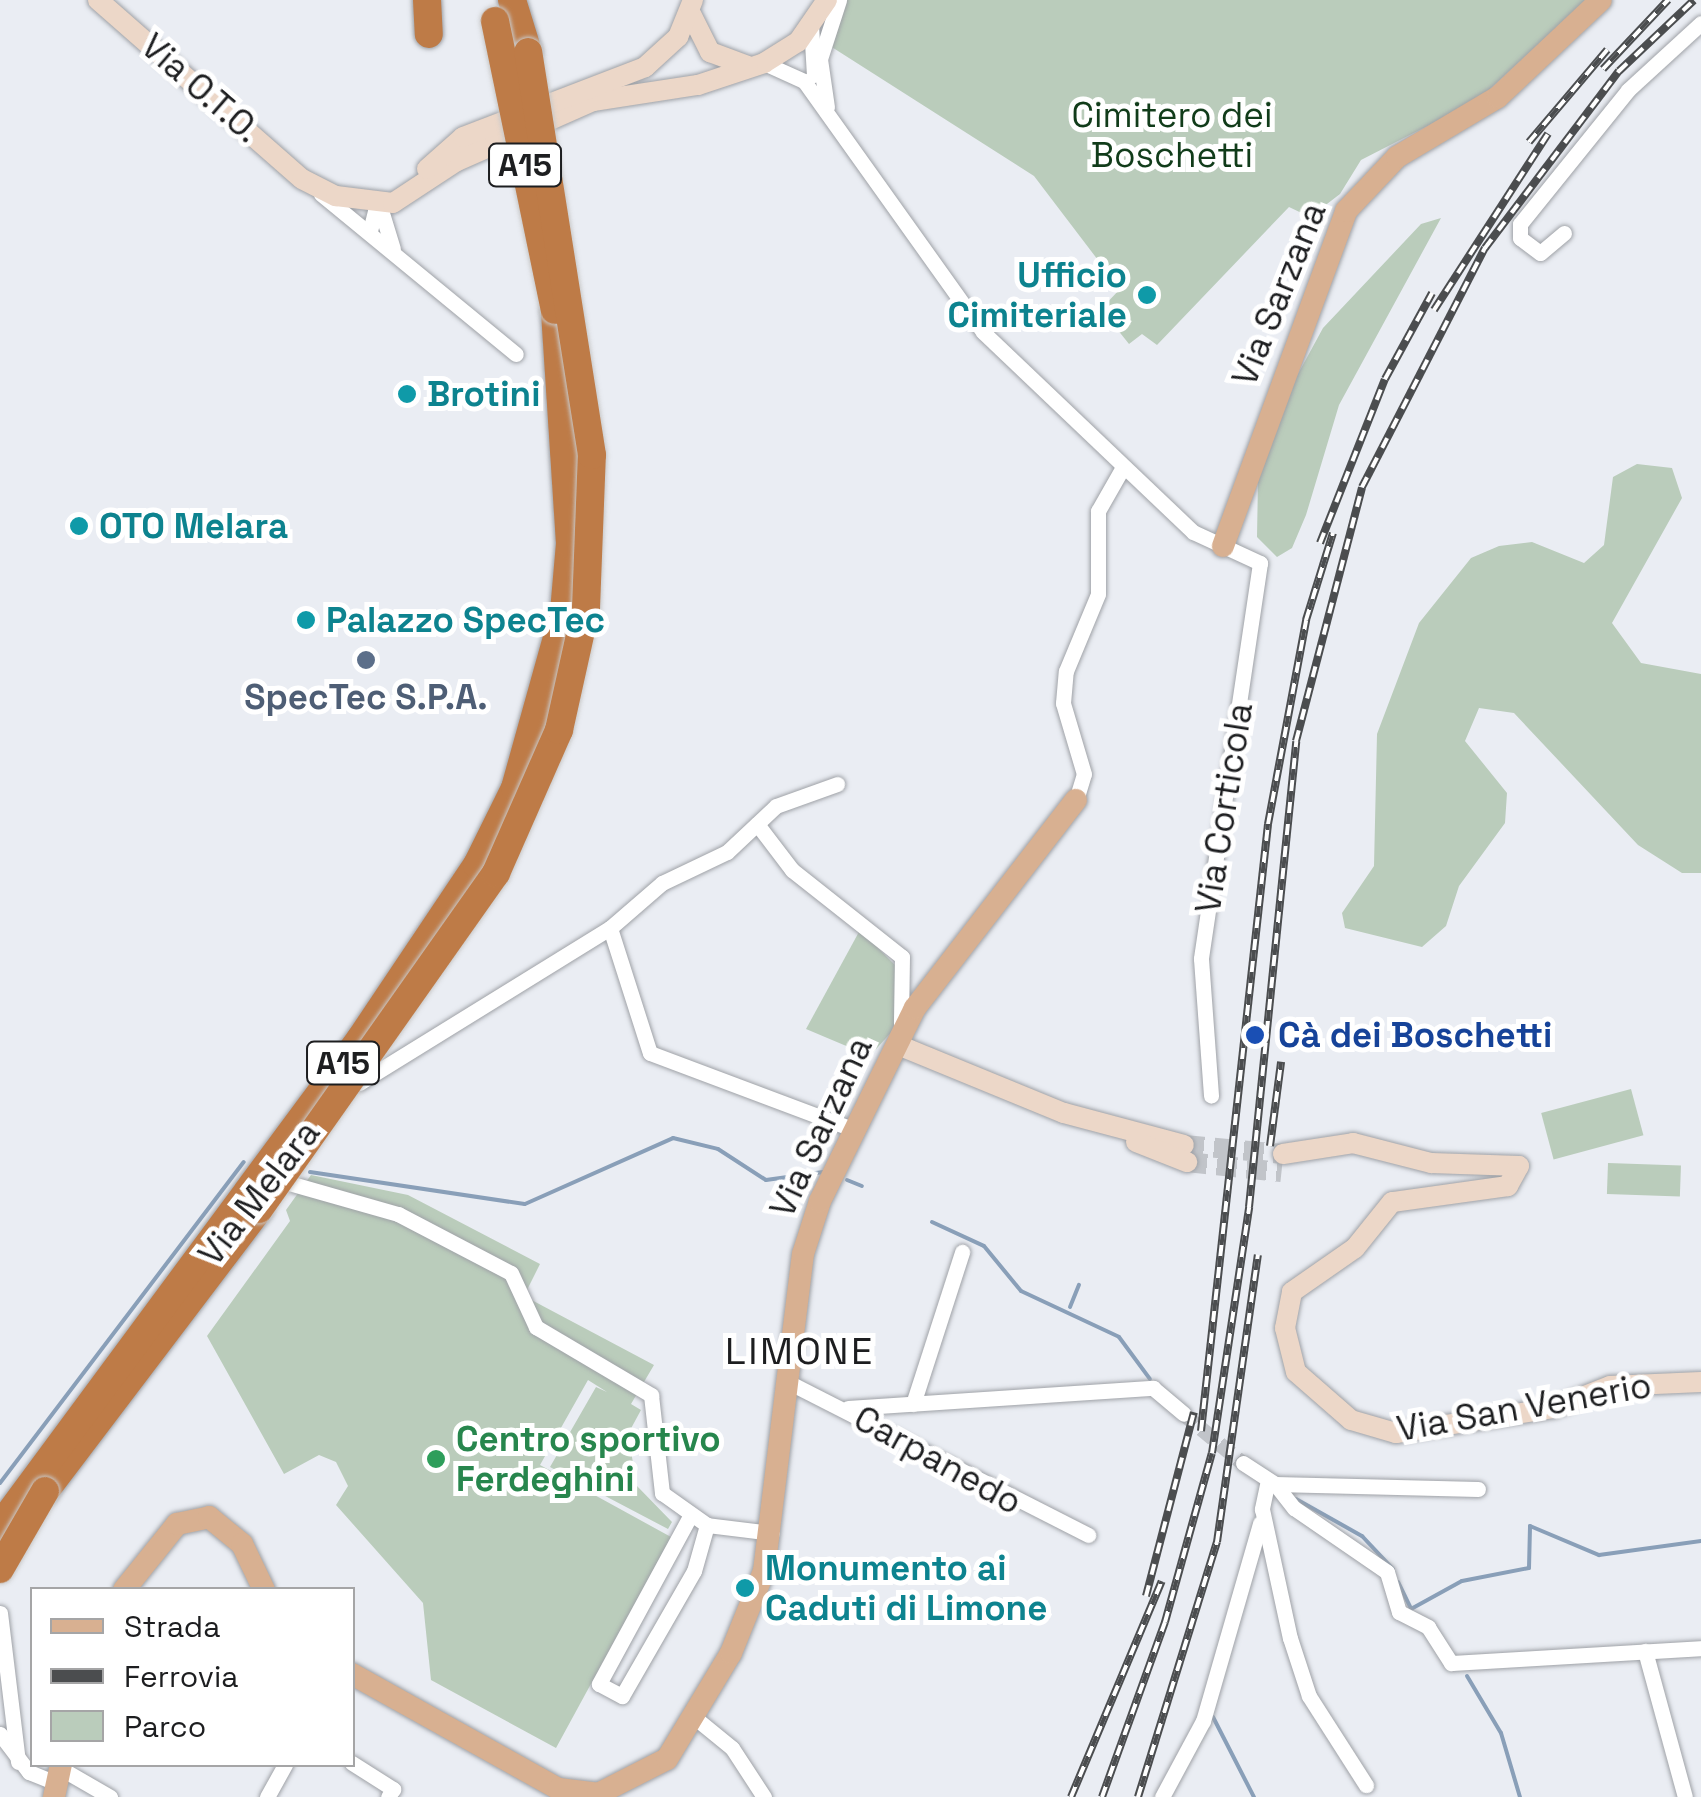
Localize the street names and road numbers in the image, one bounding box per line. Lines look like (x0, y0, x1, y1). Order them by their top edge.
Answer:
street label: Via O.T.O. (133, 25, 269, 151)
road number: A15 (488, 138, 562, 192)
street label: Via Sarzana (1223, 196, 1335, 392)
street label: Via Corticola (1187, 700, 1261, 916)
street label: Via Sarzana (761, 1030, 881, 1224)
road number: A15 (306, 1036, 380, 1090)
street label: Via Melara (190, 1112, 328, 1274)
street label: Via San Venerio (1393, 1364, 1655, 1450)
street label: Carpanedo (847, 1397, 1029, 1523)

